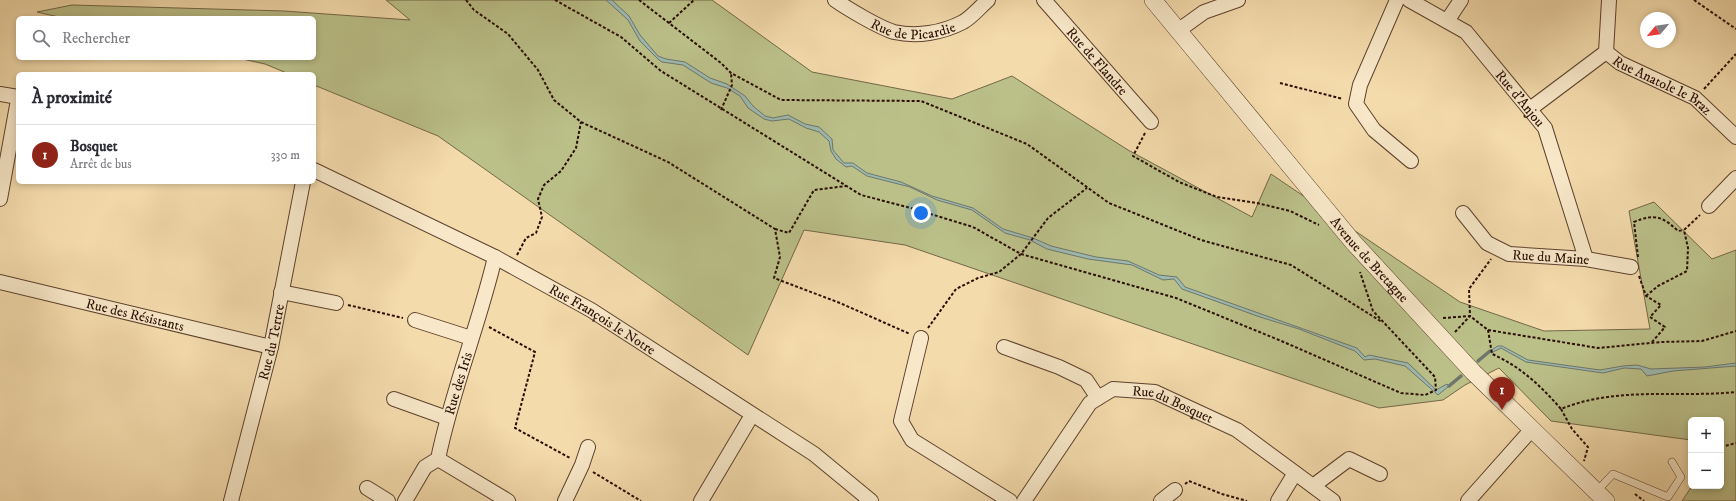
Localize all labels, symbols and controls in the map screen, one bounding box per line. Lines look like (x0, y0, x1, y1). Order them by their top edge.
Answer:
north arrow (1640, 12, 1676, 48)
street label: Rue de Picardie (868, 15, 958, 44)
search box (16, 16, 316, 60)
street label: Rue de Flandre (1062, 24, 1131, 100)
icon: search (30, 27, 52, 49)
text: Rechercher (62, 29, 130, 48)
street label: Rue Anatole le Braz (1608, 52, 1715, 119)
street label: Rue d'Anjou (1491, 67, 1548, 131)
text: À proximité (32, 87, 112, 109)
text: Bosquet (70, 137, 117, 156)
text: 1 (43, 147, 47, 163)
text: 330 m (271, 147, 300, 163)
text: Arrêt de bus (70, 156, 132, 172)
your location (911, 203, 931, 223)
street label: Avenue de Bretagne (1326, 213, 1412, 307)
street label: Rue du Maine (1512, 246, 1591, 269)
street label: Rue François le Notre (546, 281, 659, 359)
street label: Rue des Résistants (84, 295, 186, 336)
street label: Rue du Tertre (255, 302, 289, 382)
street label: Rue des Iris (441, 350, 477, 417)
pin: 1 (1489, 377, 1515, 410)
street label: Rue du Bosquet (1132, 382, 1216, 428)
map controls (1688, 417, 1724, 489)
button: + (1688, 417, 1724, 453)
button: − (1688, 453, 1724, 489)

